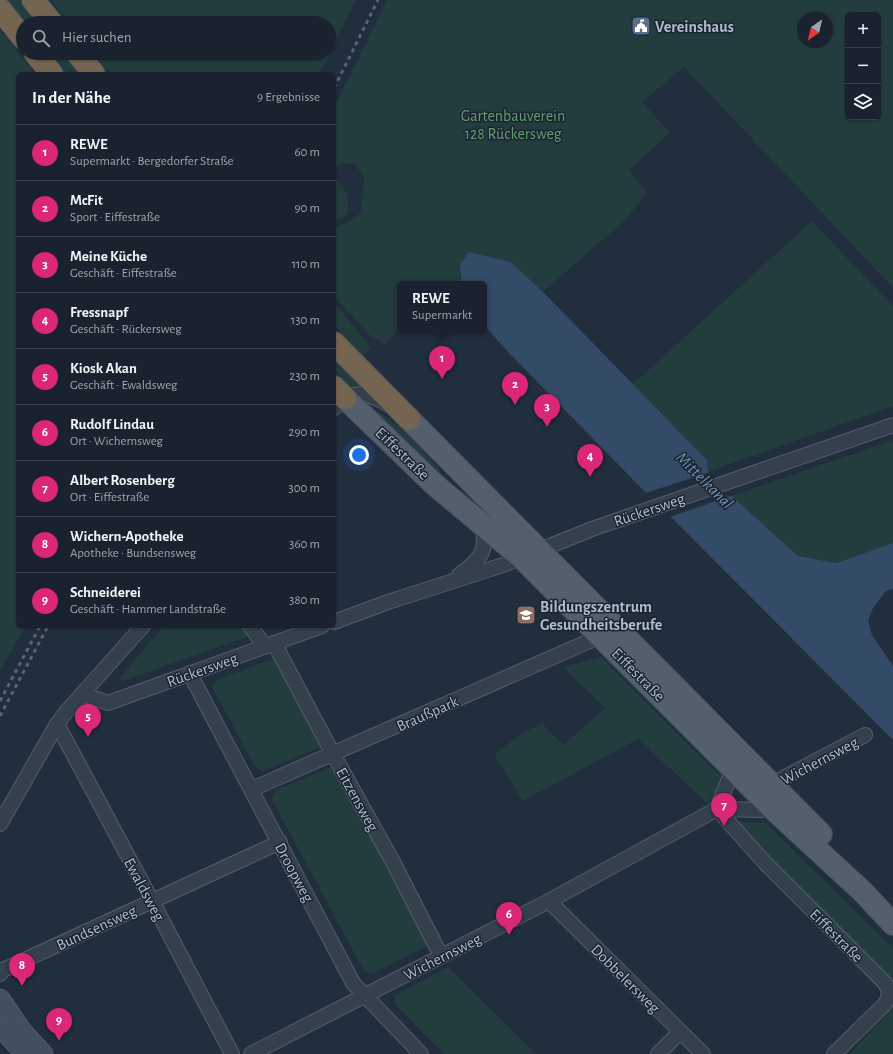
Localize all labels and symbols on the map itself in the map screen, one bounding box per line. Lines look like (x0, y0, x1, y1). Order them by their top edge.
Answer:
north arrow (797, 12, 833, 48)
public building icon: Vereinshaus (630, 15, 652, 37)
place label: Vereinshaus (655, 19, 734, 35)
park label: Gartenbauverein 128 Rückersweg (461, 108, 565, 142)
pin: 1 (429, 346, 455, 379)
pin: 2 (502, 372, 528, 405)
pin: 3 (534, 394, 560, 427)
street label: Eiffestraße (372, 424, 432, 483)
pin: 4 (577, 444, 603, 477)
your location (349, 445, 369, 465)
water label: Mittelkanal (673, 449, 736, 512)
street label: Rückersweg (612, 490, 687, 530)
place label: Bildungszentrum Gesundheitsberufe (540, 599, 663, 633)
school or university icon: Bildungszentrum Gesundheitsberufe (515, 604, 537, 626)
street label: Eiffestraße (609, 645, 668, 704)
street label: Rückersweg (165, 650, 240, 690)
street label: Braußpark (394, 693, 461, 735)
pin: 5 (75, 704, 101, 737)
street label: Wichernsweg (778, 734, 861, 788)
street label: Eitzensweg (333, 765, 381, 834)
pin: 7 (711, 793, 737, 826)
street label: Droopweg (272, 840, 316, 905)
street label: Ewaldsweg (121, 855, 167, 924)
street label: Bundsensweg (54, 902, 139, 953)
pin: 6 (496, 902, 522, 935)
street label: Eiffestraße (807, 906, 866, 965)
street label: Wichernsweg (401, 930, 484, 983)
street label: Dobbelersweg (588, 941, 663, 1016)
pin: 8 (9, 953, 35, 986)
pin: 9 (46, 1008, 72, 1041)

